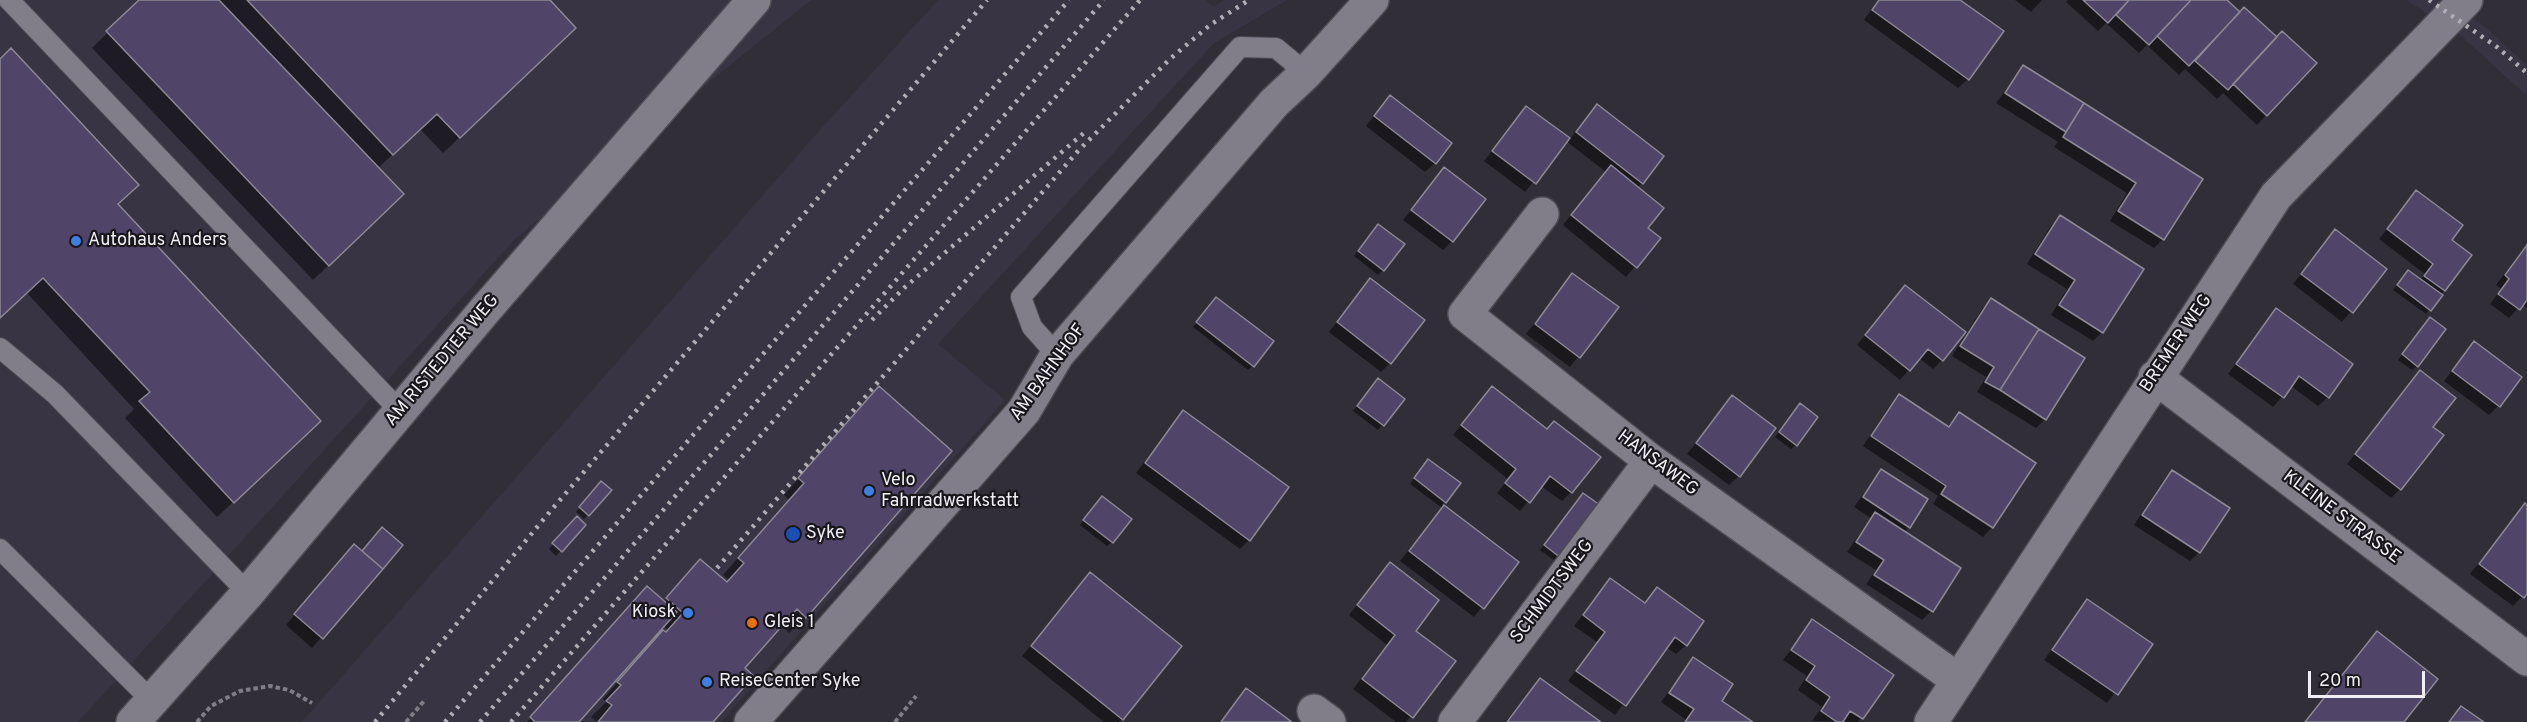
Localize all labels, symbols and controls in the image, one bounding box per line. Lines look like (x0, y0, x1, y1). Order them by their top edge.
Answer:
place label: Autohaus Anders (88, 230, 227, 252)
marker: Autohaus Anders (69, 234, 83, 248)
street label: AM RISTEDTER WEG (382, 291, 504, 431)
street label: BREMER WEG (2136, 291, 2218, 397)
street label: AM BAHNHOF (1007, 320, 1091, 426)
street label: HANSAWEG (1612, 426, 1702, 502)
street label: KLEINE STRASSE (2278, 467, 2404, 569)
place label: Velo Fahrradwerkstatt (881, 470, 1019, 512)
marker: Velo Fahrradwerkstatt (862, 484, 876, 498)
place label: Syke (806, 523, 845, 545)
marker: Syke (784, 525, 802, 543)
street label: SCHMIDTSWEG (1507, 536, 1599, 648)
place label: Kiosk (632, 602, 676, 624)
marker: Kiosk (681, 606, 695, 620)
place label: Gleis 1 (764, 612, 815, 634)
marker: Gleis 1 (745, 616, 759, 630)
scale bar (2311, 659, 2428, 697)
text: 20 m (2319, 670, 2361, 693)
place label: ReiseCenter Syke (719, 671, 860, 693)
marker: ReiseCenter Syke (700, 675, 714, 689)

